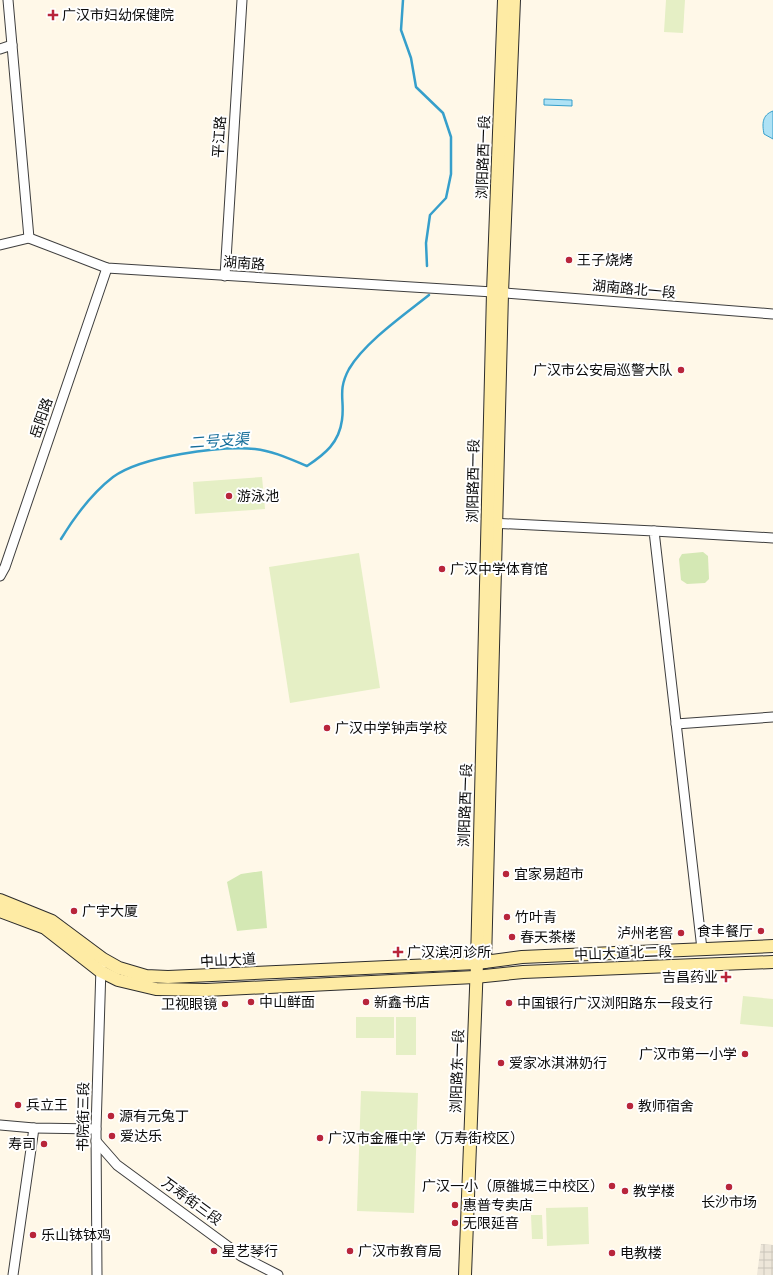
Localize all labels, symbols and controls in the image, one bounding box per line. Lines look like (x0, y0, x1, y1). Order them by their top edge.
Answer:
place label: 广汉市妇幼保健院 (62, 5, 174, 24)
marker: 广汉市妇幼保健院 (47, 9, 59, 21)
street label: 平江路 (208, 115, 229, 159)
street label: 浏阳路西一段 (472, 115, 493, 199)
place label: 王子烧烤 (577, 250, 633, 269)
street label: 湖南路 (222, 252, 266, 273)
marker: 王子烧烤 (564, 255, 574, 265)
street label: 湖南路北一段 (591, 275, 677, 302)
place label: 广汉市公安局巡警大队 (533, 360, 673, 379)
marker: 广汉市公安局巡警大队 (676, 365, 686, 375)
street label: 岳阳路 (25, 395, 56, 441)
water label: 二号支渠 (188, 428, 252, 452)
street label: 浏阳路西一段 (462, 439, 483, 523)
place label: 游泳池 (237, 486, 279, 505)
marker: 游泳池 (224, 491, 234, 501)
place label: 广汉中学体育馆 (450, 559, 548, 578)
marker: 广汉中学体育馆 (437, 564, 447, 574)
place label: 广汉中学钟声学校 (335, 718, 447, 737)
marker: 广汉中学钟声学校 (322, 723, 332, 733)
street label: 浏阳路西一段 (454, 763, 475, 847)
place label: 宜家易超市 (514, 864, 584, 883)
marker: 宜家易超市 (501, 869, 511, 879)
place label: 广宇大厦 (82, 901, 138, 920)
marker: 广宇大厦 (69, 906, 79, 916)
place label: 竹叶青 (515, 907, 557, 926)
marker: 竹叶青 (502, 912, 512, 922)
place label: 食丰餐厅 (697, 921, 753, 940)
place label: 泸州老窖 (617, 923, 673, 942)
marker: 食丰餐厅 (756, 926, 766, 936)
place label: 春天茶楼 (520, 927, 576, 946)
marker: 泸州老窖 (676, 928, 686, 938)
marker: 春天茶楼 (507, 932, 517, 942)
street label: 中山大道北二段 (574, 941, 672, 964)
place label: 广汉滨河诊所 (407, 942, 491, 961)
marker: 广汉滨河诊所 (392, 946, 404, 958)
street label: 中山大道 (200, 949, 256, 970)
place label: 吉昌药业 (662, 967, 718, 986)
marker: 吉昌药业 (721, 972, 731, 982)
place label: 中山鲜面 (259, 992, 315, 1011)
place label: 新鑫书店 (374, 992, 430, 1011)
place label: 中国银行广汉浏阳路东一段支行 (517, 993, 713, 1012)
place label: 卫视眼镜 (161, 994, 217, 1013)
marker: 中山鲜面 (246, 997, 256, 1007)
marker: 新鑫书店 (361, 997, 371, 1007)
marker: 中国银行广汉浏阳路东一段支行 (504, 998, 514, 1008)
marker: 卫视眼镜 (220, 999, 230, 1009)
street label: 浏阳路东一段 (446, 1029, 467, 1113)
place label: 广汉市第一小学 (639, 1044, 737, 1063)
marker: 广汉市第一小学 (740, 1049, 750, 1059)
place label: 爱家冰淇淋奶行 (509, 1053, 607, 1072)
marker: 爱家冰淇淋奶行 (496, 1058, 506, 1068)
street label: 书院街三段 (72, 1082, 93, 1152)
place label: 兵立王 (26, 1095, 68, 1114)
place label: 教师宿舍 (638, 1096, 694, 1115)
marker: 兵立王 (13, 1100, 23, 1110)
marker: 教师宿舍 (625, 1101, 635, 1111)
place label: 源有元兔丁 (119, 1106, 189, 1125)
marker: 源有元兔丁 (106, 1111, 116, 1121)
place label: 爱达乐 (120, 1126, 162, 1145)
place label: 广汉市金雁中学（万寿街校区） (328, 1128, 524, 1147)
marker: 爱达乐 (107, 1131, 117, 1141)
marker: 广汉市金雁中学（万寿街校区） (315, 1133, 325, 1143)
place label: 寿司 (8, 1134, 36, 1153)
marker: 寿司 (39, 1139, 49, 1149)
street label: 万寿街三段 (158, 1172, 226, 1229)
place label: 广汉一小（原雒城三中校区） (422, 1176, 604, 1195)
marker: 广汉一小（原雒城三中校区） (607, 1181, 617, 1191)
place label: 教学楼 (633, 1181, 675, 1200)
marker: 长沙市场 (724, 1182, 734, 1192)
marker: 教学楼 (620, 1186, 630, 1196)
place label: 长沙市场 (701, 1192, 757, 1211)
place label: 惠普专卖店 (463, 1195, 533, 1214)
marker: 惠普专卖店 (450, 1200, 460, 1210)
place label: 无限延音 (463, 1213, 519, 1232)
marker: 无限延音 (450, 1218, 460, 1228)
place label: 乐山钵钵鸡 (41, 1225, 111, 1244)
marker: 乐山钵钵鸡 (28, 1230, 38, 1240)
place label: 星艺琴行 (222, 1241, 278, 1260)
place label: 广汉市教育局 (358, 1241, 442, 1260)
place label: 电教楼 (620, 1243, 662, 1262)
marker: 星艺琴行 (209, 1246, 219, 1256)
marker: 广汉市教育局 (345, 1246, 355, 1256)
marker: 电教楼 (607, 1248, 617, 1258)

